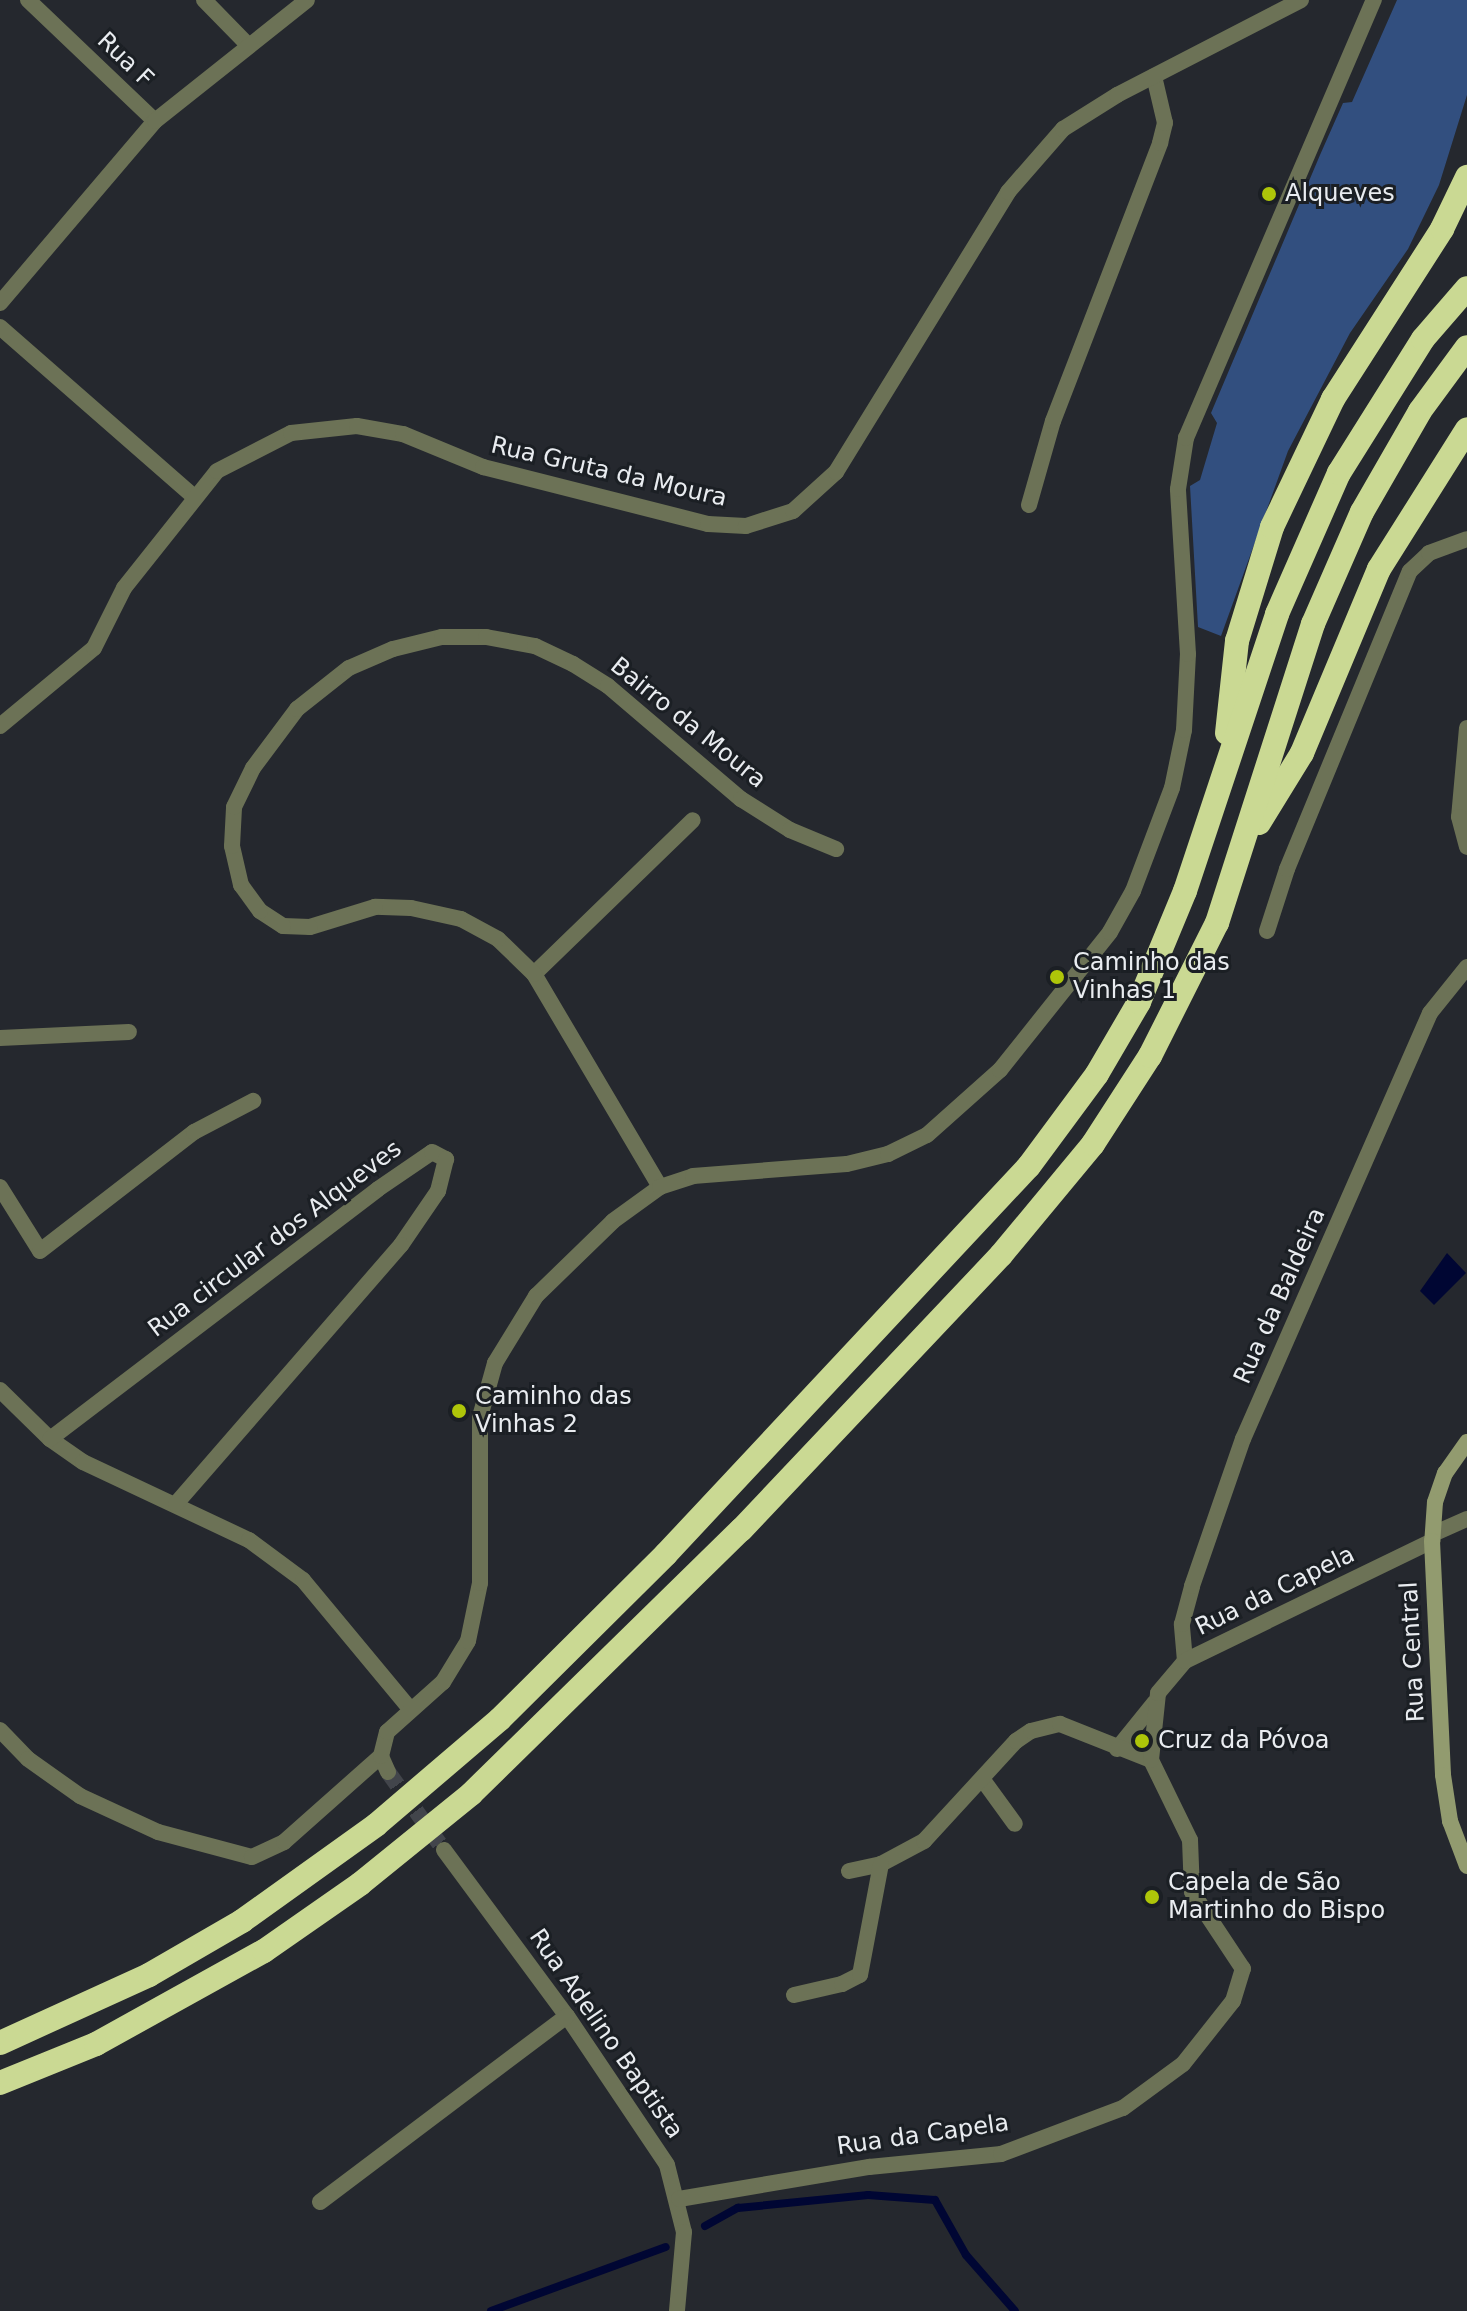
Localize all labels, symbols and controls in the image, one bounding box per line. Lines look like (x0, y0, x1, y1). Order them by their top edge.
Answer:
street label: Rua F (91, 26, 159, 94)
place label: Alqueves (1285, 180, 1395, 208)
marker: Alqueves (1260, 185, 1278, 203)
street label: Rua Gruta da Moura (488, 431, 730, 513)
street label: Bairro da Moura (604, 651, 772, 795)
place label: Caminho das Vinhas 1 (1073, 949, 1230, 1005)
marker: Caminho das Vinhas 1 (1048, 968, 1066, 986)
street label: Rua circular dos Alqueves (143, 1134, 407, 1344)
street label: Rua da Baldeira (1228, 1203, 1332, 1389)
place label: Caminho das Vinhas 2 (475, 1383, 632, 1439)
marker: Caminho das Vinhas 2 (450, 1402, 468, 1420)
street label: Rua da Capela (1191, 1540, 1359, 1642)
street label: Rua Central (1395, 1581, 1431, 1723)
place label: Cruz da Póvoa (1158, 1727, 1330, 1755)
marker: Cruz da Póvoa (1133, 1732, 1151, 1750)
place label: Capela de São Martinho do Bispo (1168, 1869, 1385, 1925)
marker: Capela de São Martinho do Bispo (1143, 1888, 1161, 1906)
street label: Rua Adelino Baptista (523, 1924, 689, 2144)
street label: Rua da Capela (835, 2109, 1011, 2161)

